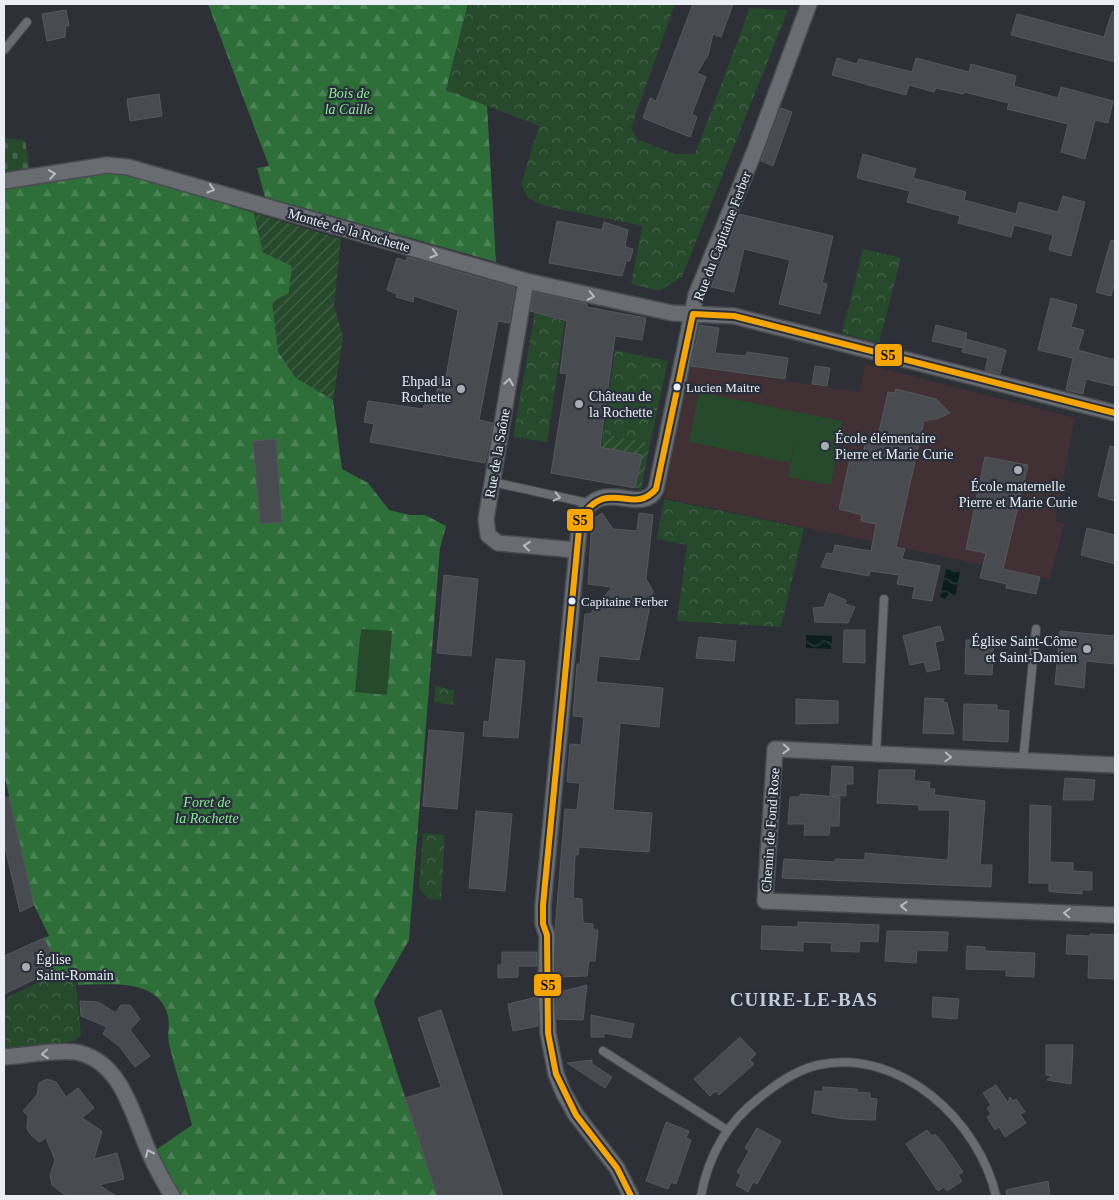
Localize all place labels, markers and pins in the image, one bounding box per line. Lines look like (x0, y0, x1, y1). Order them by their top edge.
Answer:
place label: Ehpad la Rochette (401, 374, 452, 405)
place label: Lucien Maitre (686, 380, 760, 395)
marker: Lucien Maitre (672, 382, 682, 392)
marker: Ehpad la Rochette (455, 383, 467, 395)
place label: Château de la Rochette (589, 389, 652, 420)
marker: Château de la Rochette (573, 398, 585, 410)
place label: École élémentaire Pierre et Marie Curie (835, 430, 954, 462)
marker: École élémentaire Pierre et Marie Curie (819, 440, 831, 452)
marker: École maternelle Pierre et Marie Curie (1012, 464, 1024, 476)
place label: École maternelle Pierre et Marie Curie (959, 478, 1077, 510)
place label: Capitaine Ferber (581, 594, 669, 609)
marker: Capitaine Ferber (567, 596, 577, 606)
place label: Église Saint-Côme et Saint-Damien (972, 633, 1077, 665)
marker: Église Saint-Côme et Saint-Damien (1081, 643, 1093, 655)
place label: Église Saint-Romain (36, 951, 114, 983)
marker: Église Saint-Romain (20, 961, 32, 973)

